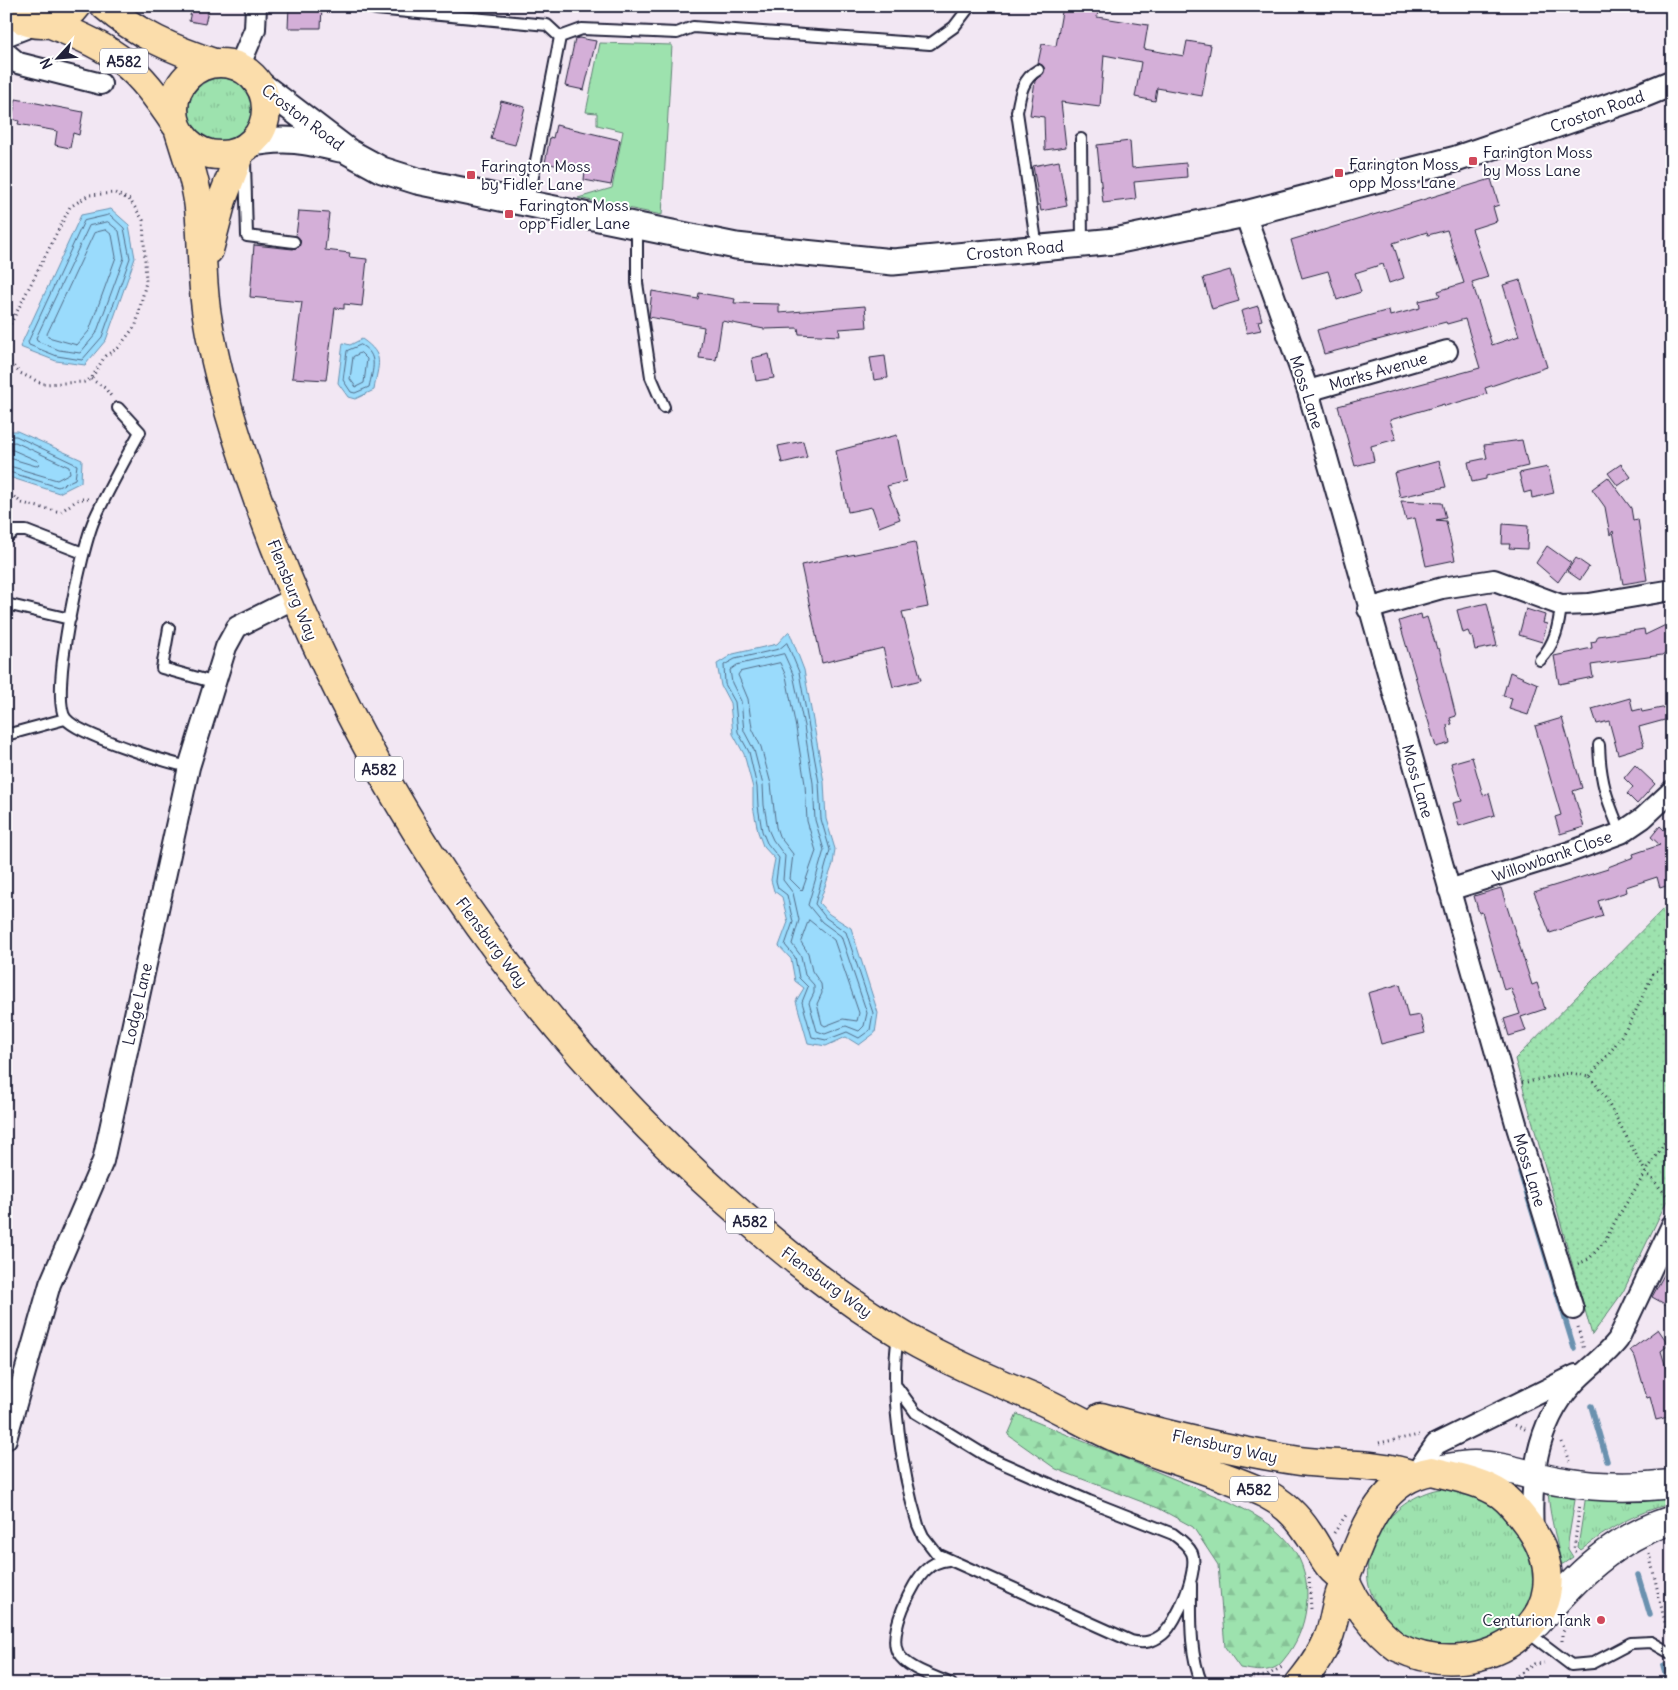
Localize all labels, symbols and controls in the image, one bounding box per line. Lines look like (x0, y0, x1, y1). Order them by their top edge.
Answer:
north arrow (32, 32, 82, 82)
road number: A582 (100, 48, 148, 74)
text: N (36, 55, 57, 72)
street label: Croston Road (258, 80, 348, 154)
street label: Croston Road (1547, 86, 1647, 136)
place label: Farington Moss by Moss Lane (1483, 142, 1593, 180)
place label: Farington Moss opp Moss Lane (1349, 154, 1459, 192)
marker: Farington Moss by Moss Lane (1467, 155, 1479, 167)
place label: Farington Moss by Fidler Lane (481, 156, 591, 194)
marker: Farington Moss opp Moss Lane (1333, 167, 1345, 179)
marker: Farington Moss by Fidler Lane (465, 169, 477, 181)
place label: Farington Moss opp Fidler Lane (519, 195, 630, 233)
marker: Farington Moss opp Fidler Lane (503, 208, 515, 220)
street label: Croston Road (965, 236, 1065, 264)
street label: Marks Avenue (1326, 347, 1430, 395)
street label: Moss Lane (1286, 353, 1328, 431)
street label: Flensburg Way (264, 537, 322, 643)
street label: Moss Lane (1398, 742, 1438, 820)
road number: A582 (355, 756, 403, 782)
street label: Willowbank Close (1490, 826, 1614, 886)
street label: Flensburg Way (452, 893, 532, 991)
street label: Lodge Lane (118, 961, 156, 1047)
street label: Moss Lane (1509, 1131, 1551, 1209)
road number: A582 (726, 1208, 774, 1234)
street label: Flensburg Way (778, 1242, 876, 1322)
street label: Flensburg Way (1170, 1425, 1280, 1467)
road number: A582 (1230, 1476, 1278, 1502)
place label: Centurion Tank (1482, 1610, 1591, 1630)
marker: Centurion Tank (1595, 1614, 1607, 1626)

